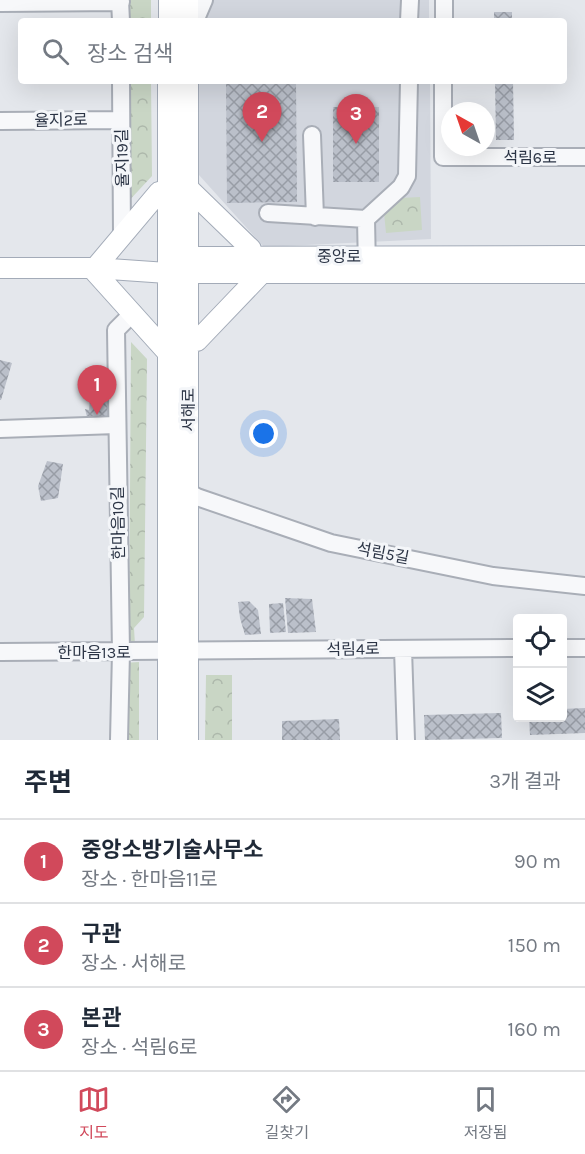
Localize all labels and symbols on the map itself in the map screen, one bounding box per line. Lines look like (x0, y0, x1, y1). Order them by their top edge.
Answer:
pin: 2 (242, 92, 282, 142)
pin: 3 (336, 94, 376, 144)
north arrow (441, 102, 495, 156)
street label: 율지2로 (34, 110, 88, 130)
street label: 율지19길 (112, 128, 132, 188)
street label: 석림6로 (503, 148, 557, 167)
street label: 중앙로 (317, 247, 361, 266)
pin: 1 (78, 366, 116, 415)
street label: 서해로 (179, 388, 198, 432)
your location (249, 419, 278, 448)
street label: 한마음10길 (108, 486, 128, 560)
street label: 석림5길 (355, 539, 411, 567)
street label: 석림4로 (326, 639, 380, 659)
street label: 한마음13로 (57, 643, 131, 662)

